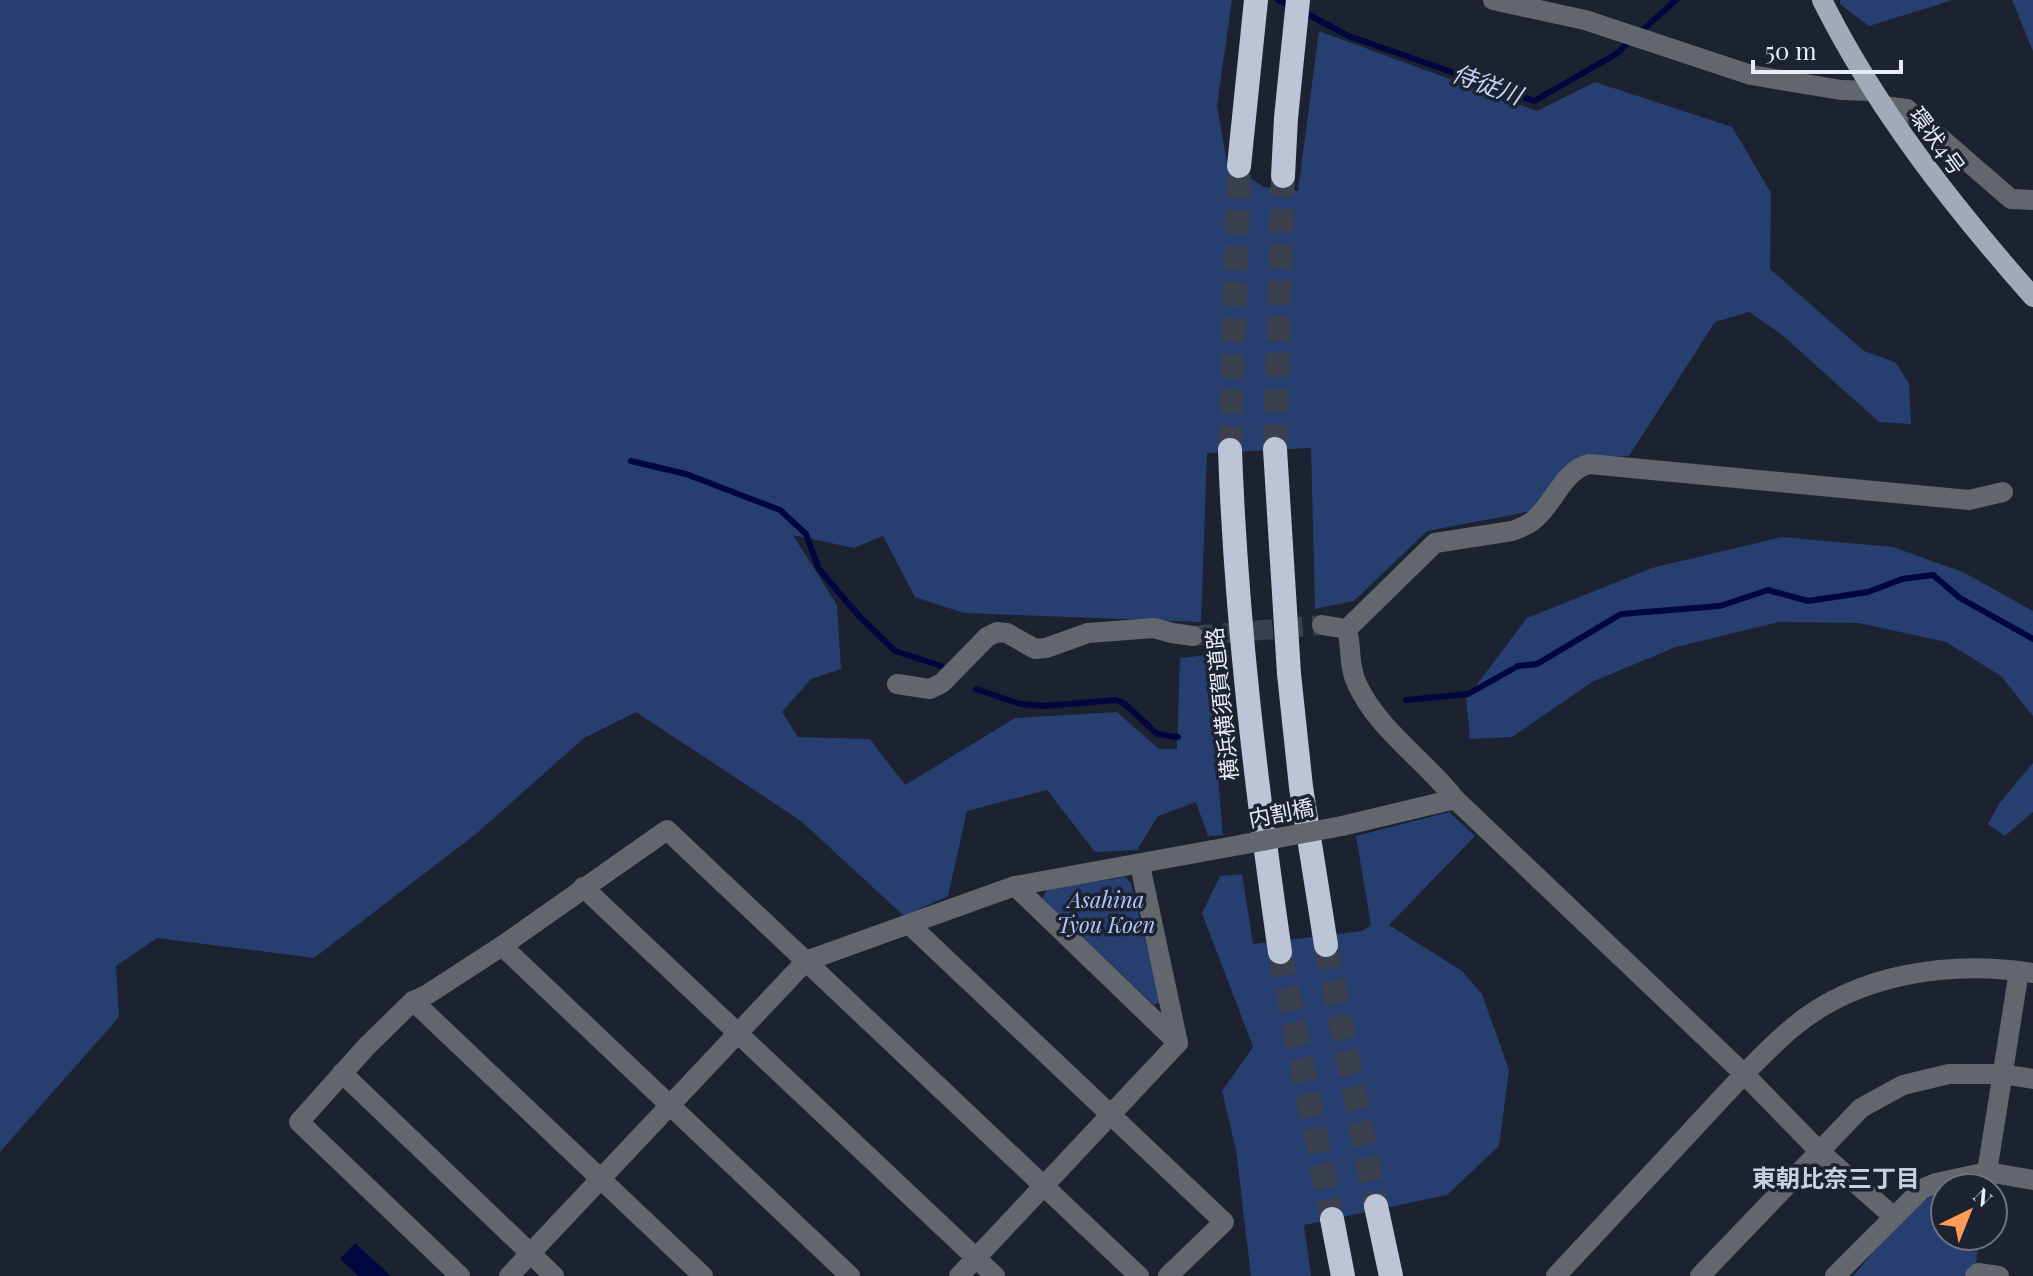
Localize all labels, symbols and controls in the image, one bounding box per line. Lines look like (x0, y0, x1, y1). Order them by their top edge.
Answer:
scale bar (1753, 24, 1901, 74)
text: 50 m (1765, 34, 1817, 66)
water label: 侍従川 (1448, 56, 1530, 111)
street label: 環状4号 (1903, 100, 1973, 180)
street label: 横浜横須賀道路 (1198, 626, 1244, 782)
street label: 内割橋 (1246, 791, 1316, 833)
park label: Asahina Tyou Koen (1057, 884, 1155, 939)
district label: 東朝比奈三丁目 (1752, 1161, 1920, 1193)
north arrow (1929, 1172, 2009, 1252)
text: N (1967, 1180, 1999, 1213)

